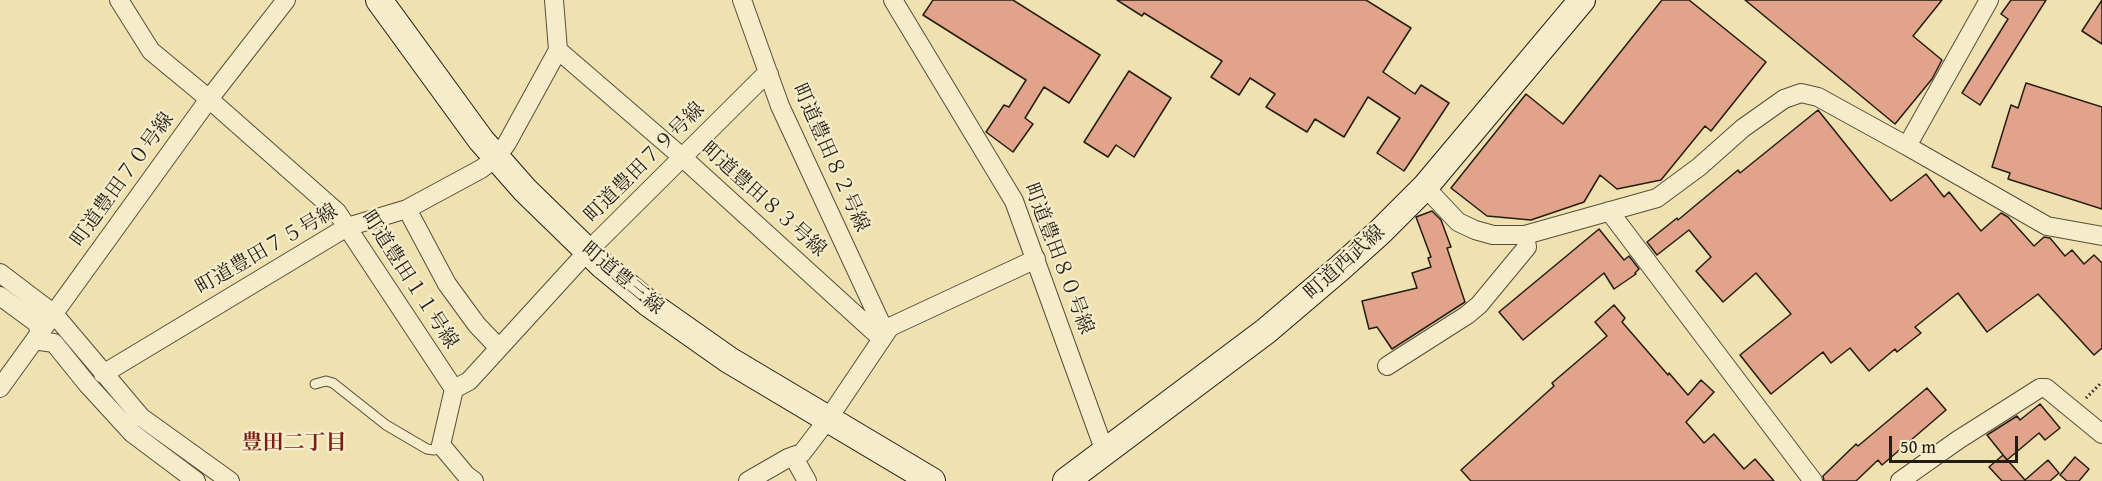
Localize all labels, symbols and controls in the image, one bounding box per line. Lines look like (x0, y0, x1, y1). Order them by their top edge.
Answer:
street label: 町道豊田８２号線 (786, 80, 874, 236)
street label: 町道豊田７９号線 (580, 98, 710, 228)
street label: 町道豊田７０号線 (66, 108, 180, 252)
street label: 町道豊田８３号線 (696, 138, 830, 262)
street label: 町道豊田８０号線 (1018, 180, 1098, 338)
street label: 町道豊田７５号線 (192, 200, 342, 300)
street label: 町道豊田１１号線 (355, 206, 463, 354)
street label: 町道西武線 (1300, 221, 1390, 305)
street label: 町道豊三線 (576, 238, 668, 320)
scale bar (1892, 424, 2021, 462)
district label: 豊田二丁目 (242, 431, 346, 457)
text: 50 m (1900, 433, 1936, 460)

